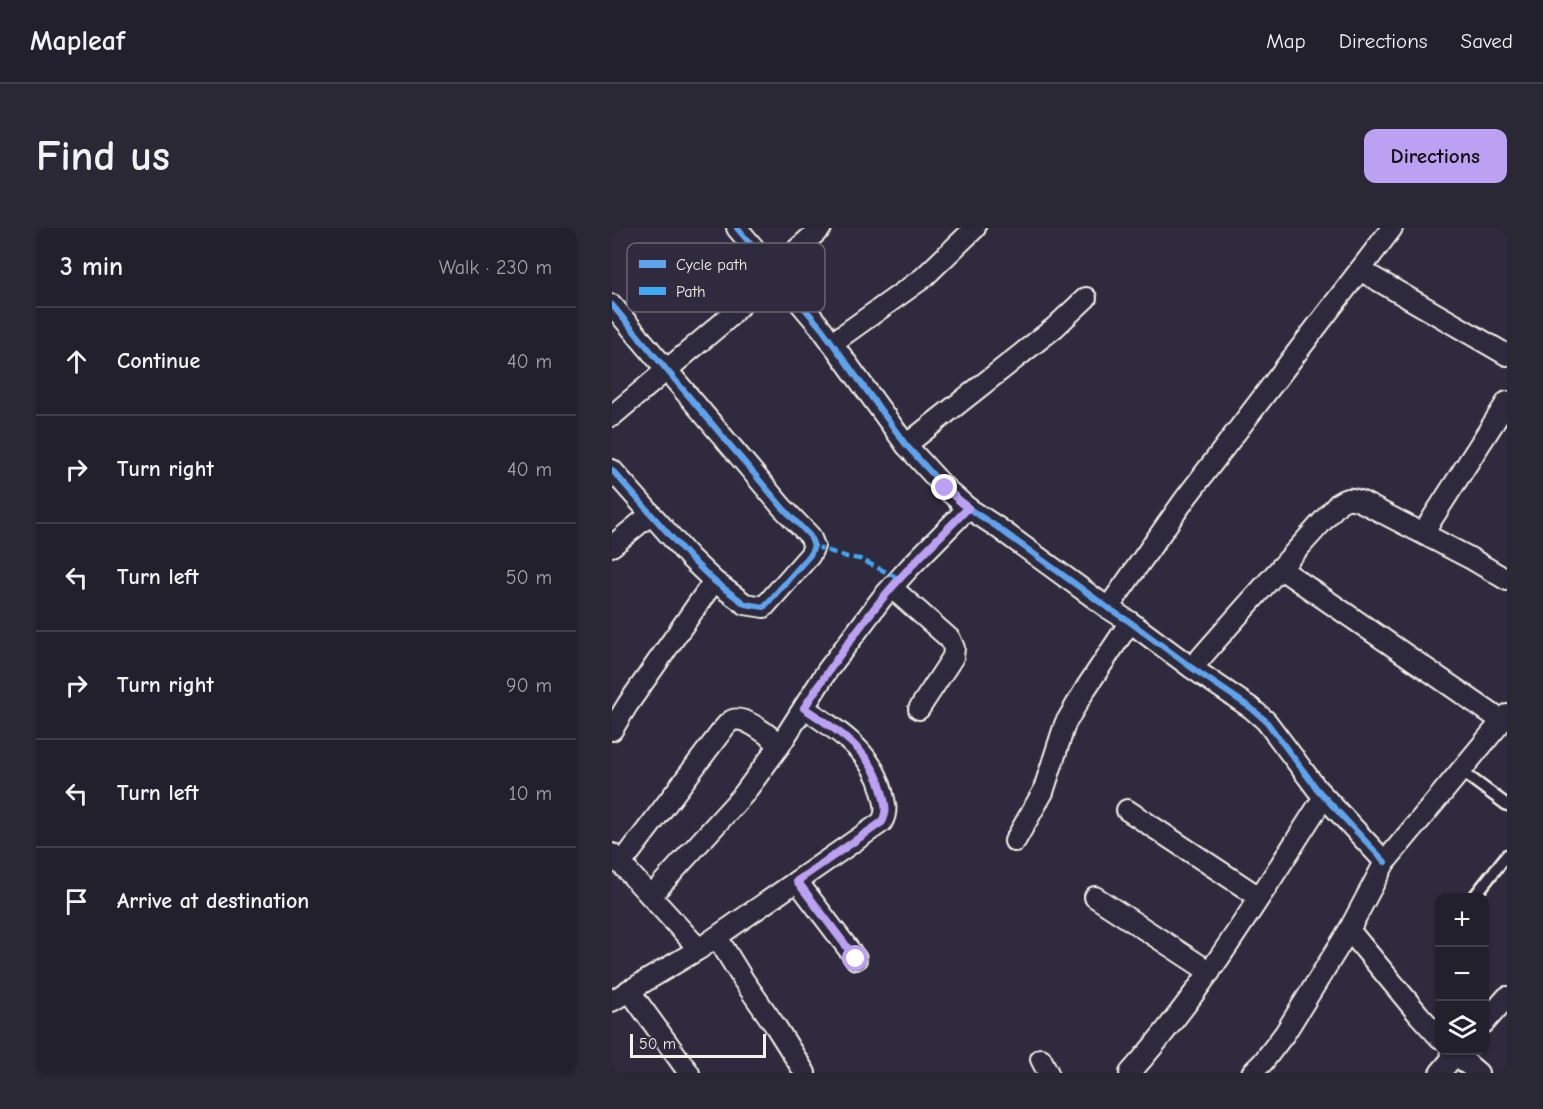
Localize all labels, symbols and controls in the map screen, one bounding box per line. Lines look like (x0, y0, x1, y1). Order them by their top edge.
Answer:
text: Mapleaf (30, 25, 125, 57)
text: Map (1266, 29, 1306, 53)
text: Directions (1339, 29, 1428, 53)
text: Saved (1461, 29, 1513, 53)
button: Directions (1364, 129, 1507, 183)
text: Find us (36, 132, 170, 181)
legend (627, 243, 825, 312)
text: 3 min (60, 252, 123, 282)
text: Walk · 230 m (439, 256, 552, 279)
text: Cycle path (676, 256, 747, 274)
text: Path (676, 283, 706, 301)
icon: ahead (60, 345, 93, 378)
text: Continue (117, 348, 200, 374)
text: 40 m (507, 350, 552, 373)
icon: right (60, 453, 93, 486)
text: Turn right (117, 456, 214, 482)
text: 40 m (507, 458, 552, 481)
route end (931, 474, 957, 500)
icon: left (60, 561, 93, 594)
text: Turn left (117, 564, 199, 590)
text: 50 m (506, 566, 552, 589)
icon: right (60, 669, 93, 702)
text: Turn right (117, 672, 214, 698)
text: 90 m (506, 674, 552, 697)
icon: left (60, 777, 93, 810)
text: Turn left (117, 780, 199, 806)
text: 10 m (509, 782, 552, 805)
icon: arrive (60, 885, 93, 918)
text: Arrive at destination (117, 888, 309, 914)
map controls (1435, 893, 1489, 1055)
button: + (1435, 893, 1489, 947)
route start (842, 945, 868, 971)
button: − (1435, 947, 1489, 1001)
button: layers (1435, 1001, 1489, 1055)
scale bar (630, 1031, 766, 1058)
text: 50 m (639, 1035, 676, 1053)

